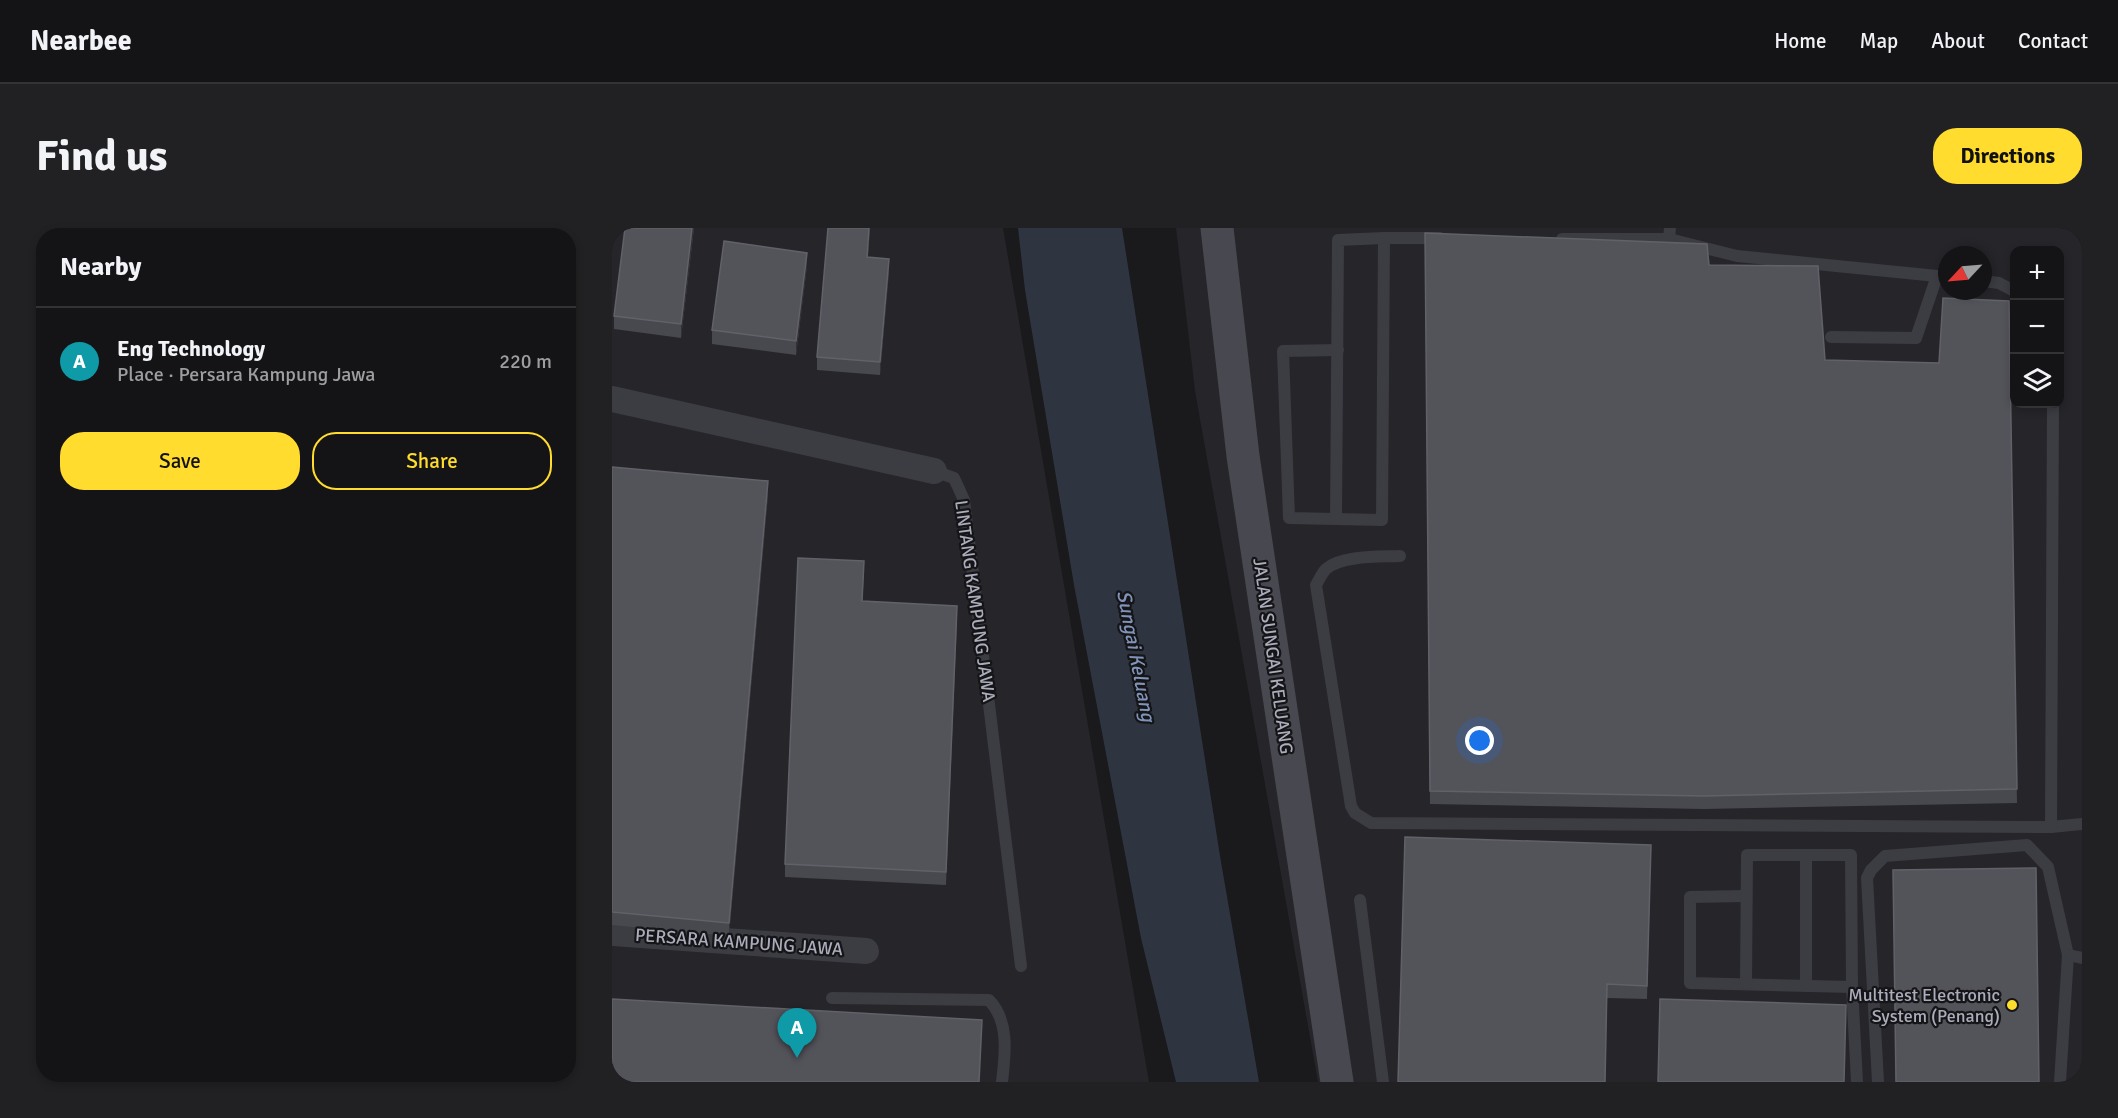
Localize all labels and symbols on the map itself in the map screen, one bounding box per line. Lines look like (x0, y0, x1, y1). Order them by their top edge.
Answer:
north arrow (1938, 246, 1992, 300)
street label: LINTANG KAMPUNG JAWA (950, 499, 1000, 703)
street label: JALAN SUNGAI KELUANG (1248, 557, 1298, 755)
water label: Sungai Keluang (1111, 588, 1161, 725)
your location (1465, 726, 1494, 755)
street label: PERSARA KAMPUNG JAWA (634, 924, 844, 960)
place label: Multitest Electronic System (Penang) (1848, 984, 2000, 1027)
marker: Multitest Electronic System (Penang) (2005, 998, 2019, 1012)
pin: A (778, 1008, 816, 1058)

